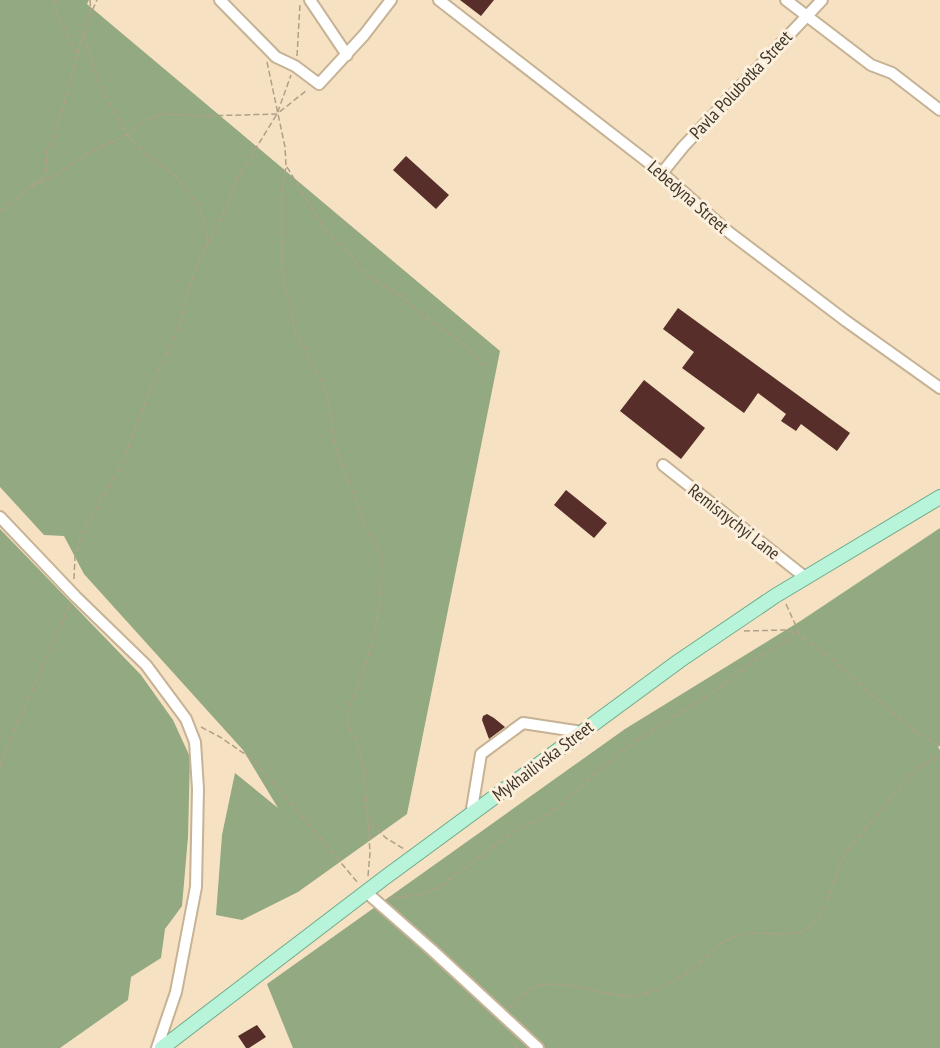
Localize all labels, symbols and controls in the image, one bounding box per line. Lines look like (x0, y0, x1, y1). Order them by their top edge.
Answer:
street label: Pavla Polubotka Street (684, 26, 797, 144)
street label: Lebedyna Street (643, 155, 734, 238)
street label: Remisnychyi Lane (684, 479, 785, 565)
street label: Mykhailivska Street (488, 715, 598, 806)

